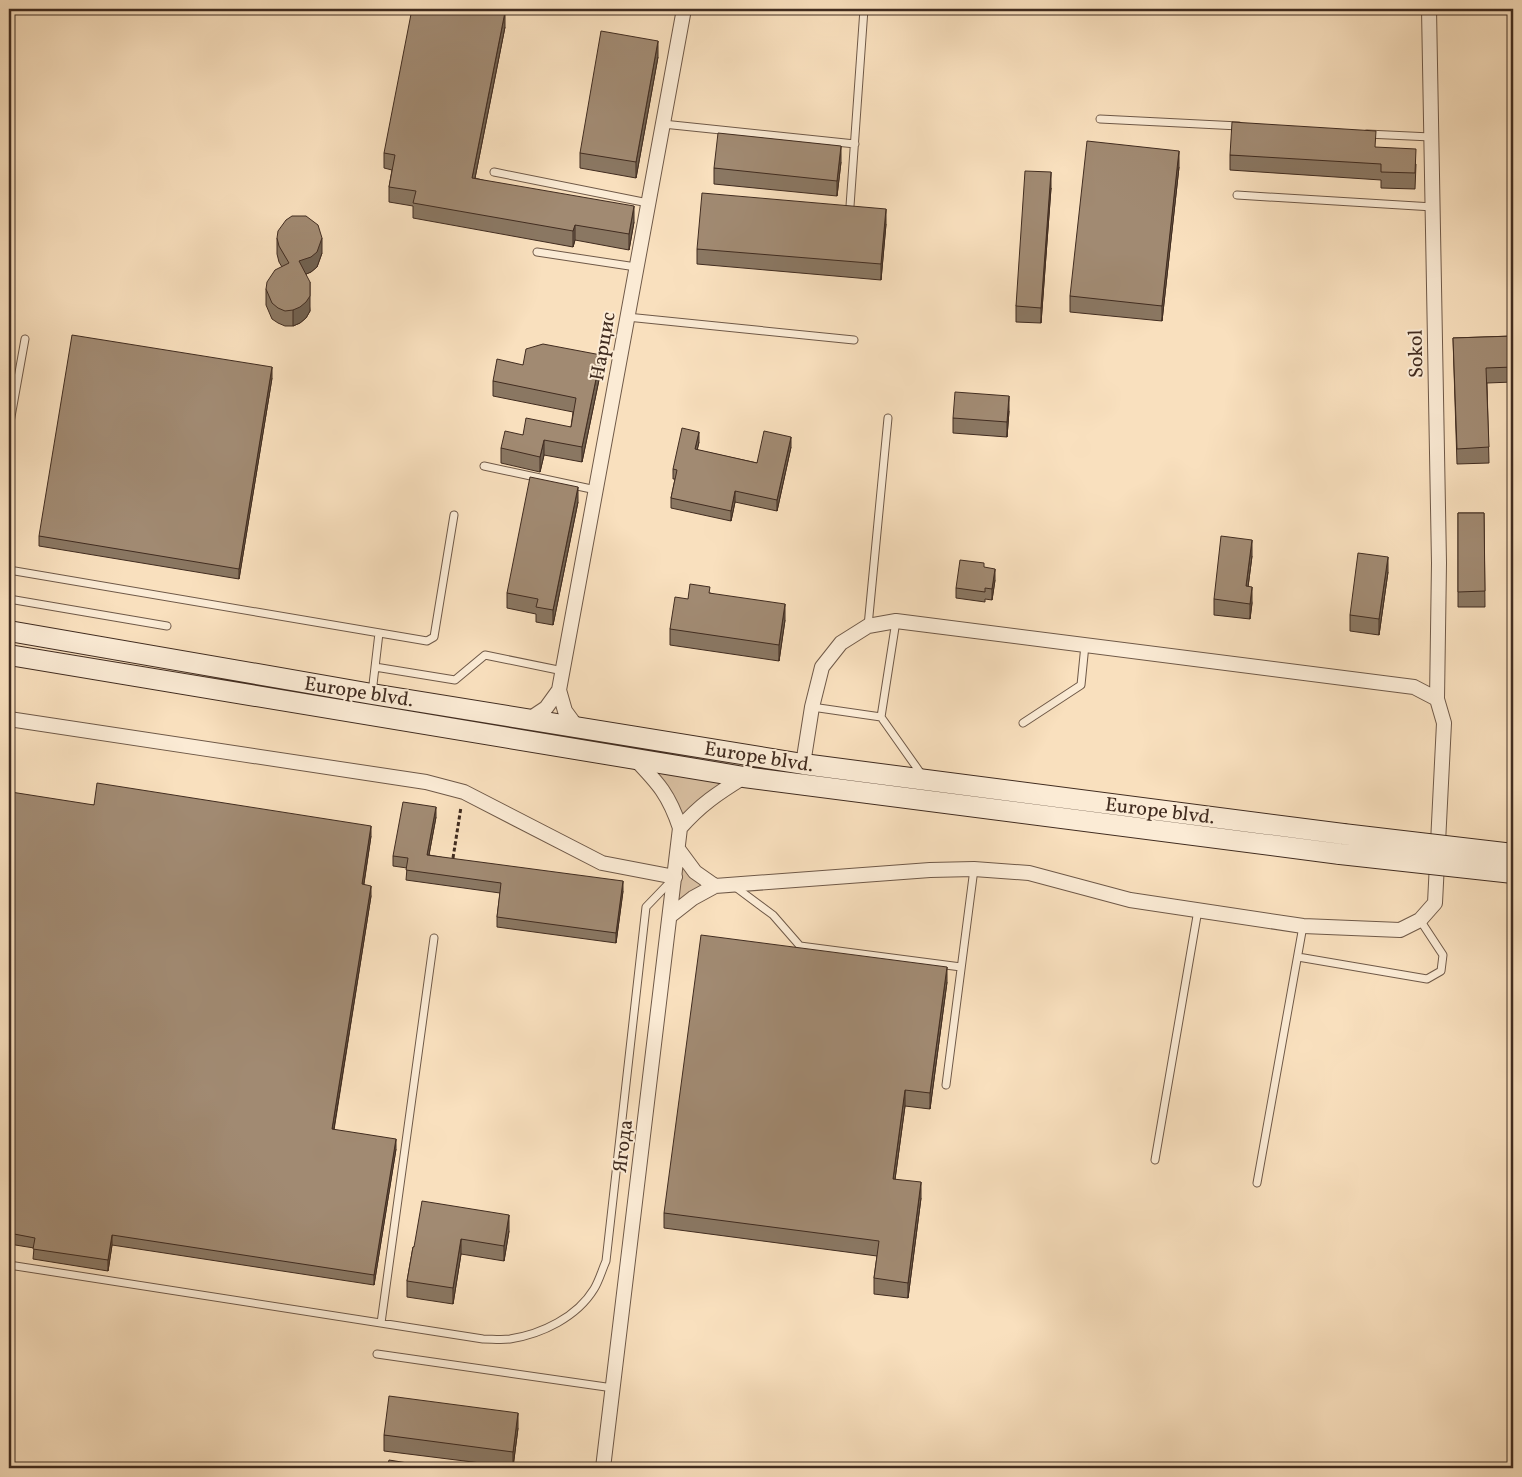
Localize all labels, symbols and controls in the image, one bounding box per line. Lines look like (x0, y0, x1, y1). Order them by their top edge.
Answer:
street label: Нарцис (584, 310, 624, 383)
street label: Sokol (1403, 329, 1431, 378)
street label: Europe blvd. (302, 671, 415, 715)
street label: Europe blvd. (702, 736, 815, 780)
street label: Europe blvd. (1103, 791, 1216, 833)
street label: Ягода (607, 1118, 641, 1174)

